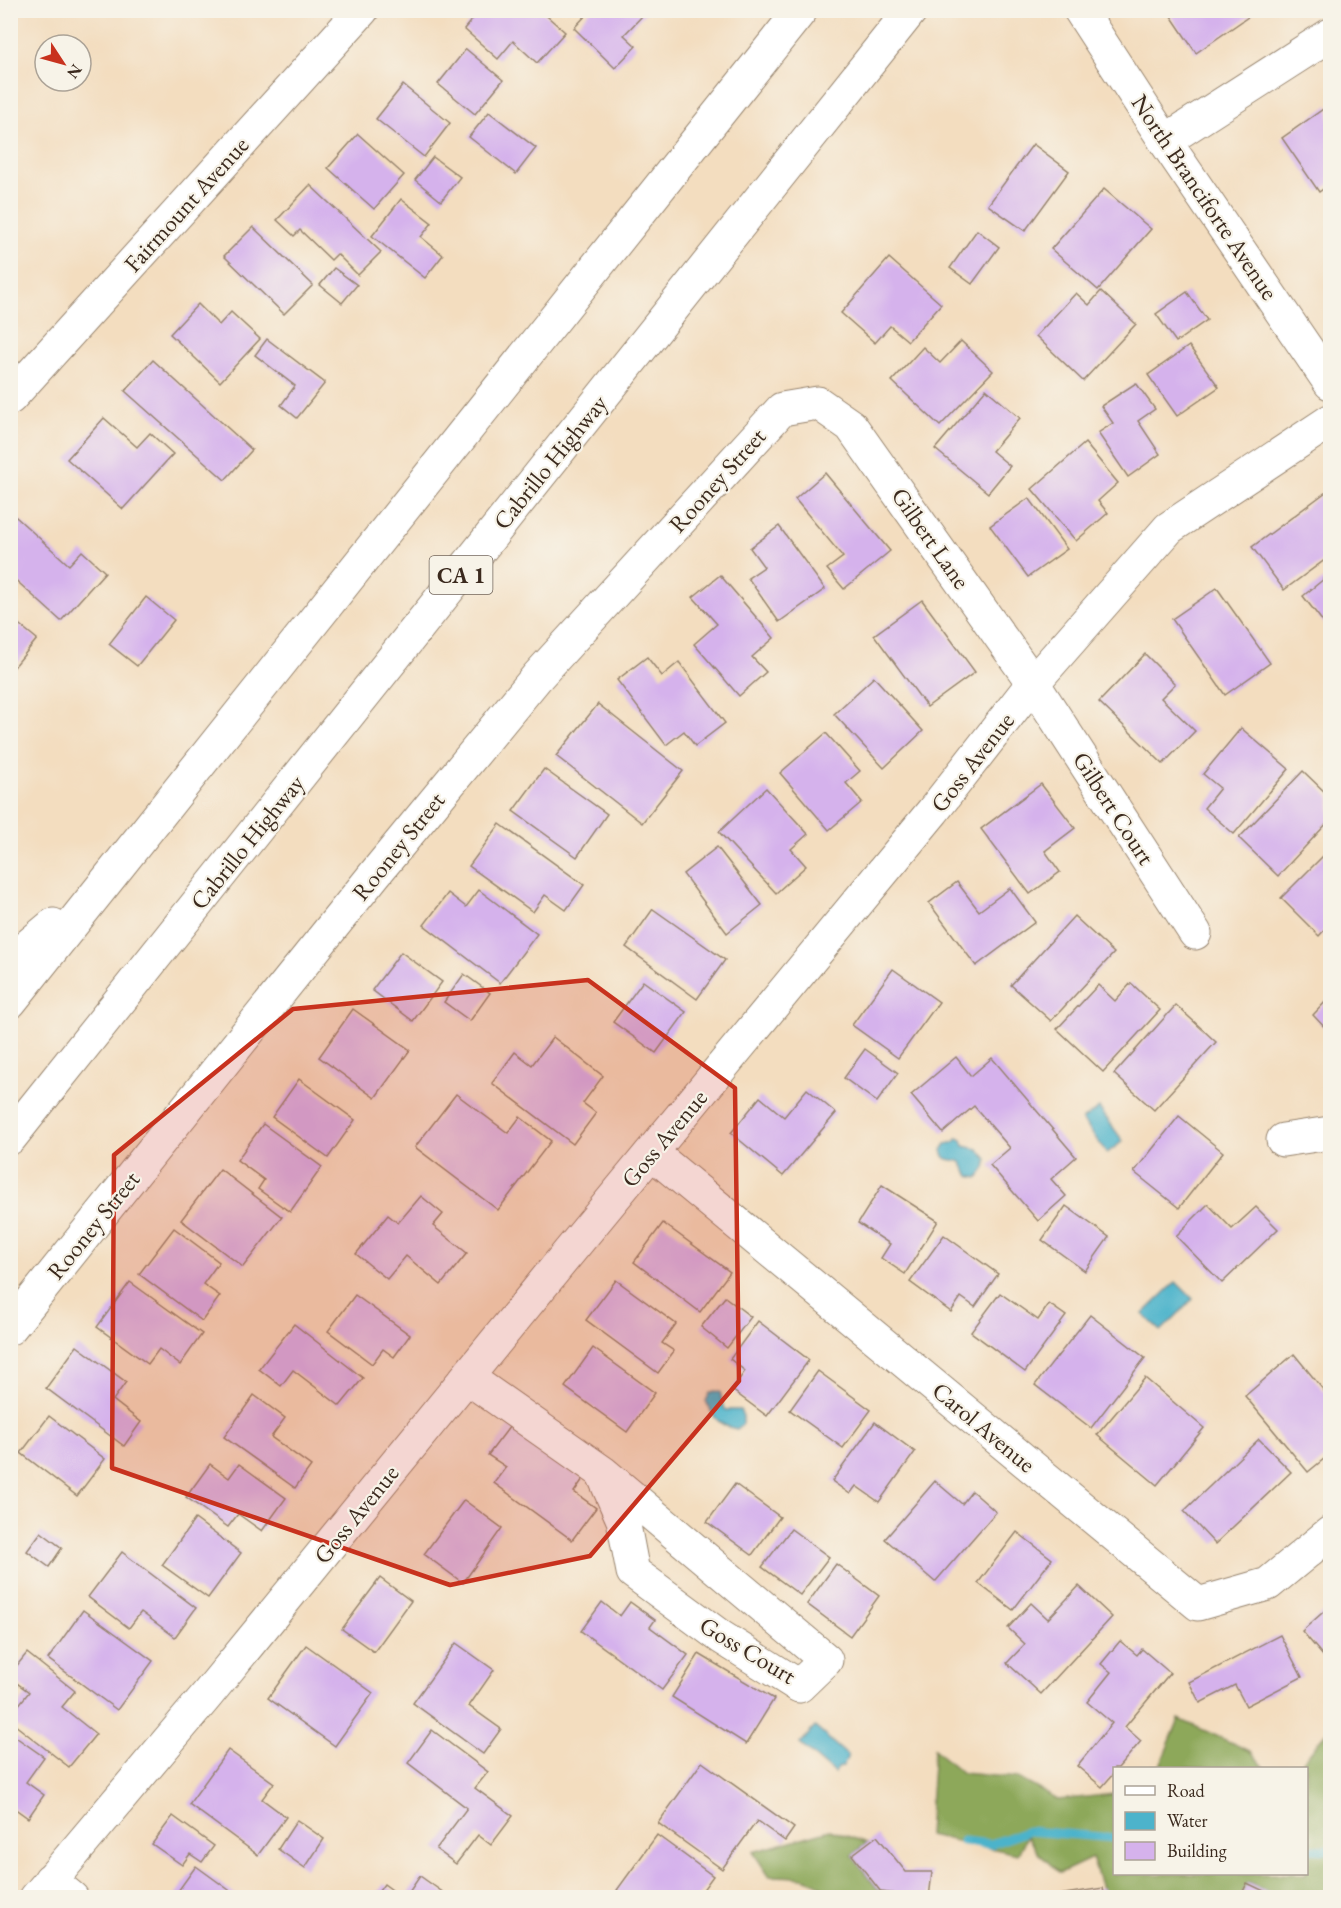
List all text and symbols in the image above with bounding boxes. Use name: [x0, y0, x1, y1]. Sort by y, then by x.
north arrow: [33, 33, 93, 93]
text: N: [62, 60, 87, 83]
street label: North Branciforte Avenue: [1125, 88, 1285, 306]
street label: Fairmount Avenue: [117, 130, 255, 278]
street label: Cabrillo Highway: [486, 388, 614, 536]
street label: Rooney Street: [662, 421, 773, 539]
street label: Gilbert Lane: [885, 481, 977, 595]
road number: CA 1: [430, 556, 492, 594]
street label: Goss Avenue: [923, 706, 1021, 818]
street label: Gilbert Court: [1066, 746, 1162, 871]
street label: Cabrillo Highway: [183, 768, 311, 916]
street label: Rooney Street: [345, 785, 452, 907]
street label: Goss Avenue: [614, 1083, 714, 1193]
street label: Rooney Street: [40, 1164, 147, 1286]
street label: Carol Avenue: [926, 1375, 1042, 1479]
street label: Goss Avenue: [307, 1458, 405, 1570]
street label: Goss Court: [694, 1609, 802, 1691]
legend: [1113, 1767, 1308, 1875]
text: Road: [1167, 1779, 1206, 1802]
text: Water: [1167, 1809, 1208, 1832]
text: Building: [1167, 1839, 1227, 1862]

